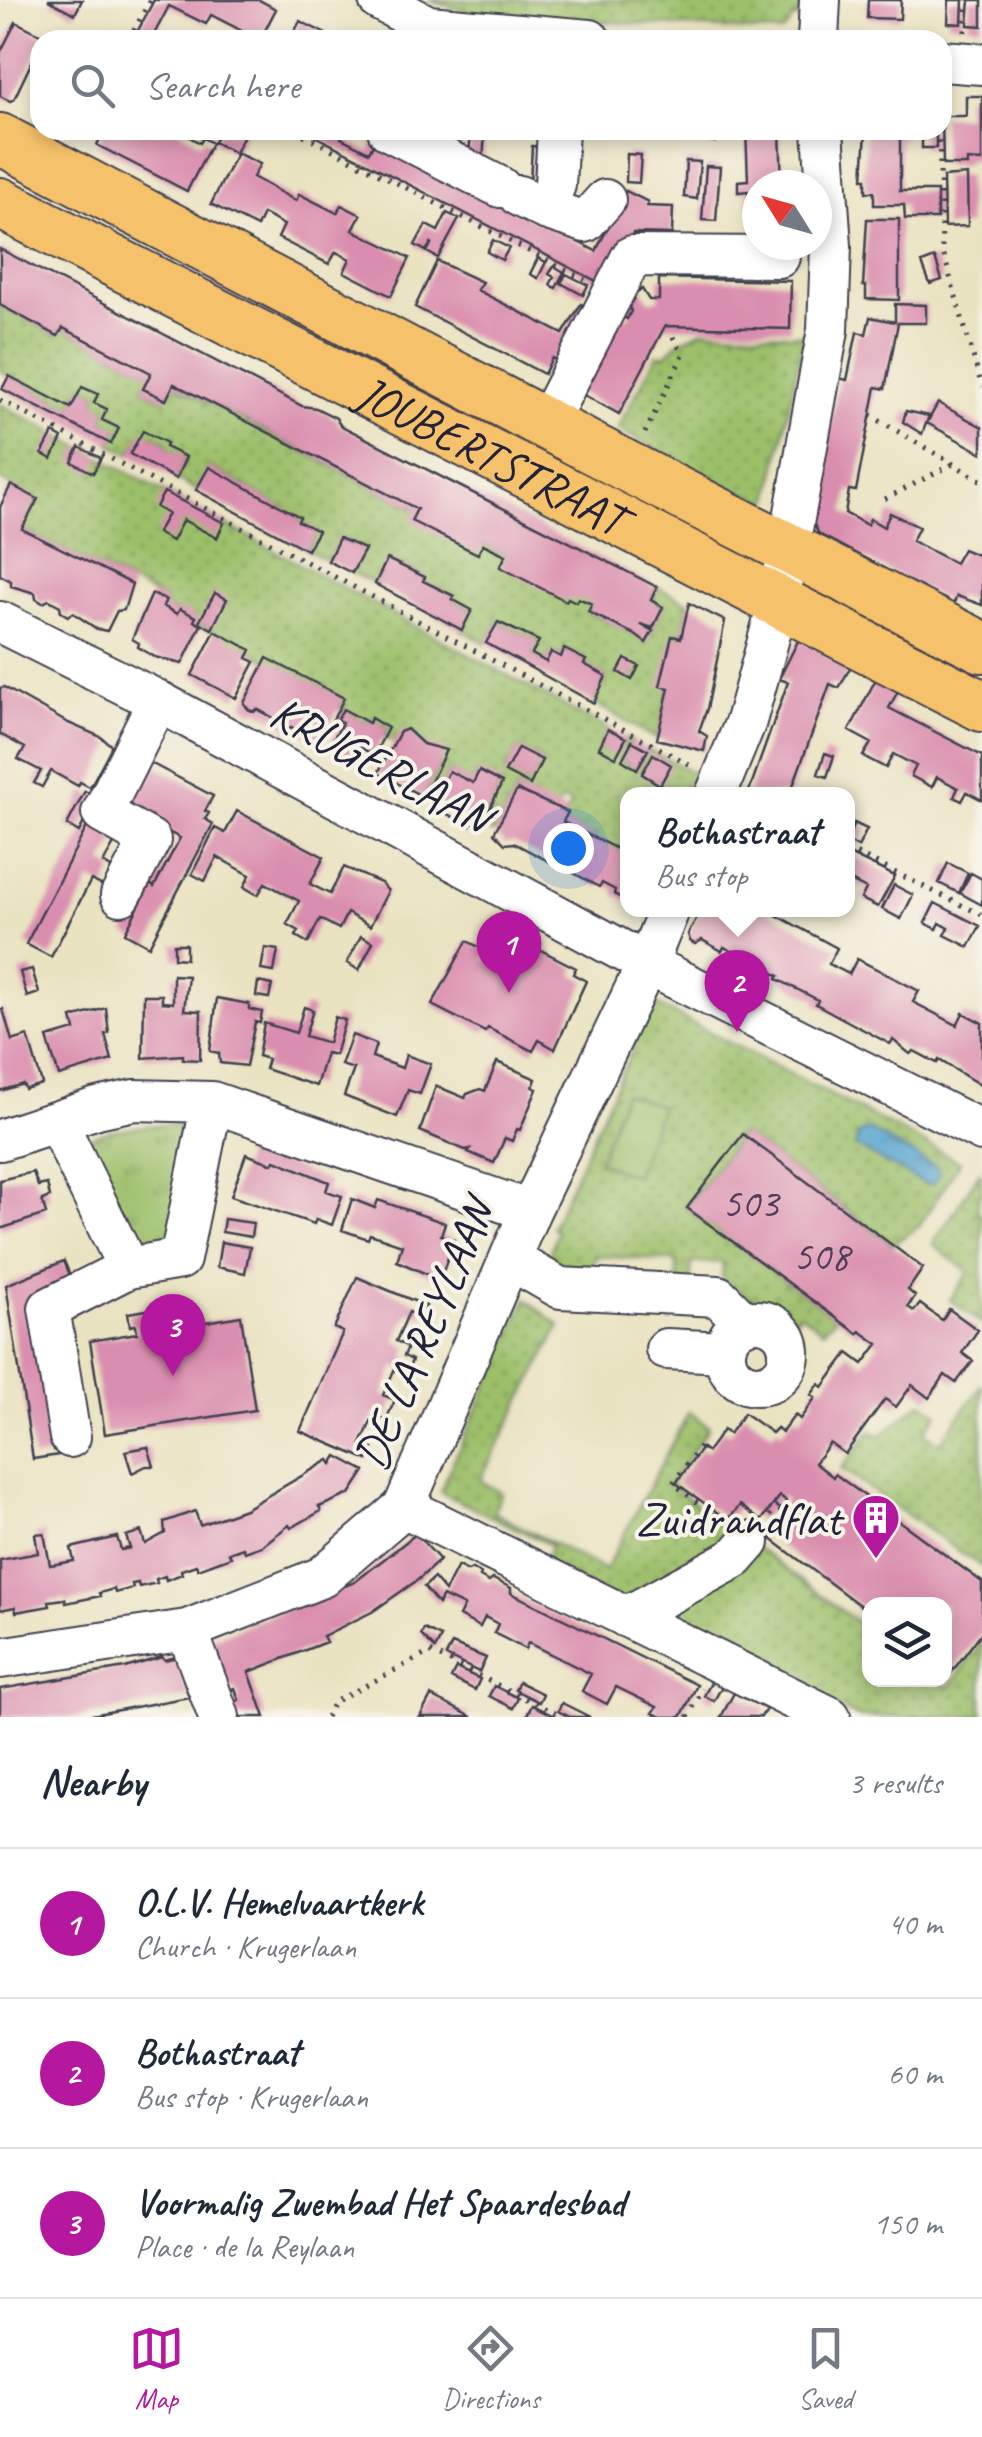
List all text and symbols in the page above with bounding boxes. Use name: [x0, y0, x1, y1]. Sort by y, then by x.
search box: [30, 30, 952, 140]
icon: search: [65, 58, 120, 113]
text: Search here: [145, 62, 300, 109]
north arrow: [742, 170, 832, 260]
street label: JOUBERTSTRAAT: [345, 361, 645, 554]
street label: KRUGERLAAN: [260, 682, 507, 851]
popup: [620, 787, 855, 917]
text: Bothastraat: [655, 808, 820, 855]
your location: [543, 823, 594, 874]
text: Bus stop: [655, 855, 747, 896]
pin: 1: [476, 910, 542, 993]
pin: 2: [704, 950, 770, 1032]
house number: 503: [722, 1177, 781, 1230]
street label: DE LA REYLAAN: [340, 1184, 510, 1478]
house number: 508: [793, 1230, 853, 1283]
pin: 3: [140, 1294, 206, 1376]
place label: Zuidrandflat: [635, 1489, 845, 1549]
building icon: Zuidrandflat: [850, 1492, 902, 1560]
map controls: [862, 1597, 952, 1687]
button: layers: [862, 1597, 952, 1687]
text: Nearby: [40, 1756, 146, 1809]
text: 3 results: [848, 1762, 942, 1803]
text: O.L.V. Hemelvaartkerk: [135, 1879, 423, 1926]
text: 1: [65, 1903, 80, 1944]
text: 40 m: [888, 1903, 942, 1944]
text: Church · Krugerlaan: [135, 1926, 356, 1967]
text: Bothastraat: [135, 2029, 299, 2076]
text: 2: [65, 2053, 80, 2094]
text: 60 m: [888, 2053, 942, 2094]
text: Bus stop · Krugerlaan: [135, 2076, 368, 2117]
text: Voormalig Zwembad Het Spaardesbad: [135, 2179, 625, 2226]
text: 3: [65, 2203, 80, 2244]
text: 150 m: [873, 2203, 942, 2244]
text: Place · de la Reylaan: [135, 2226, 354, 2267]
tab: Map: [129, 2321, 184, 2416]
tab: Directions: [442, 2321, 540, 2416]
tab: Saved: [798, 2321, 853, 2416]

